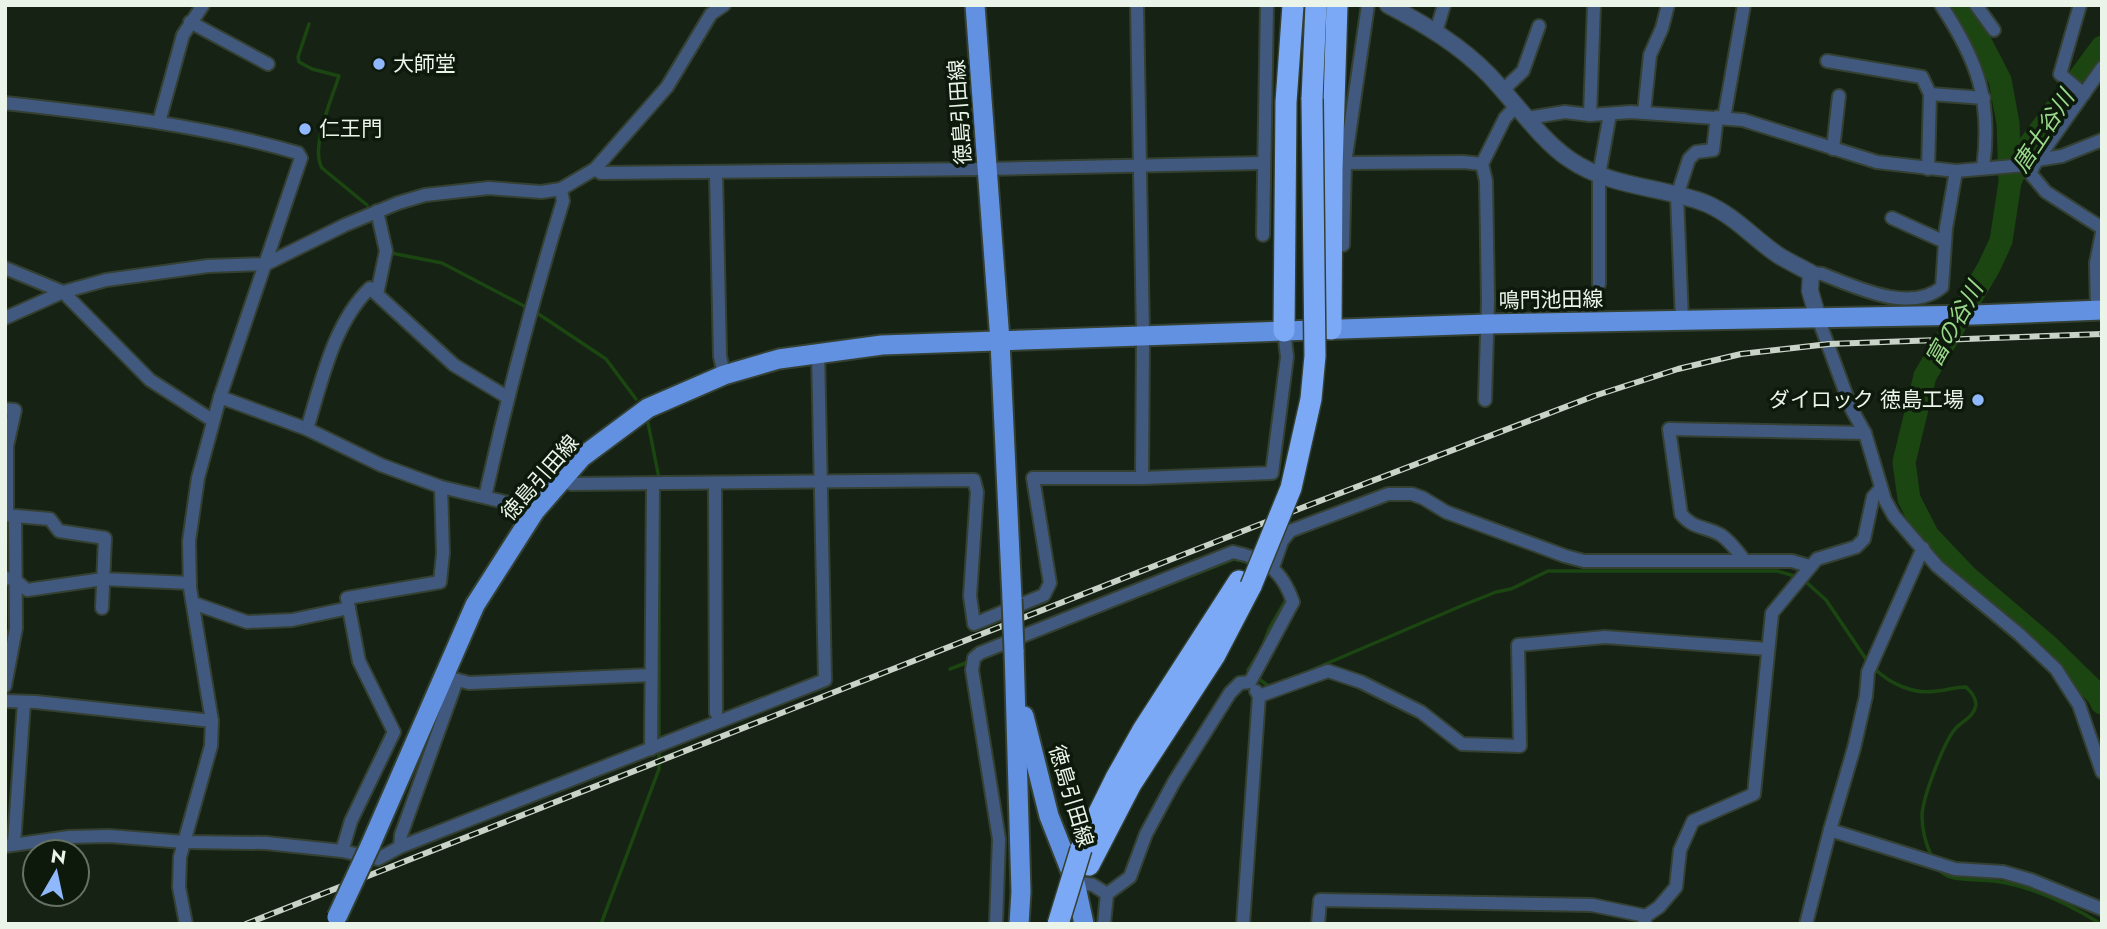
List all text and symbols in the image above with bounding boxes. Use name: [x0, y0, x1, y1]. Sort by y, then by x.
place label: 大師堂: [393, 49, 456, 79]
marker: 大師堂: [371, 56, 387, 72]
street label: 徳島引田線: [941, 59, 979, 165]
water label: 唐土谷川: [2004, 81, 2084, 179]
place label: 仁王門: [319, 114, 382, 144]
marker: 仁王門: [297, 121, 313, 137]
water label: 富の谷川: [1917, 273, 1993, 372]
street label: 鳴門池田線: [1498, 284, 1604, 316]
place label: ダイロック 徳島工場: [1769, 385, 1964, 415]
marker: ダイロック 徳島工場: [1970, 392, 1986, 408]
street label: 徳島引田線: [494, 429, 586, 527]
street label: 徳島引田線: [1041, 741, 1101, 851]
north arrow: [21, 838, 91, 908]
text: N: [49, 842, 68, 871]

